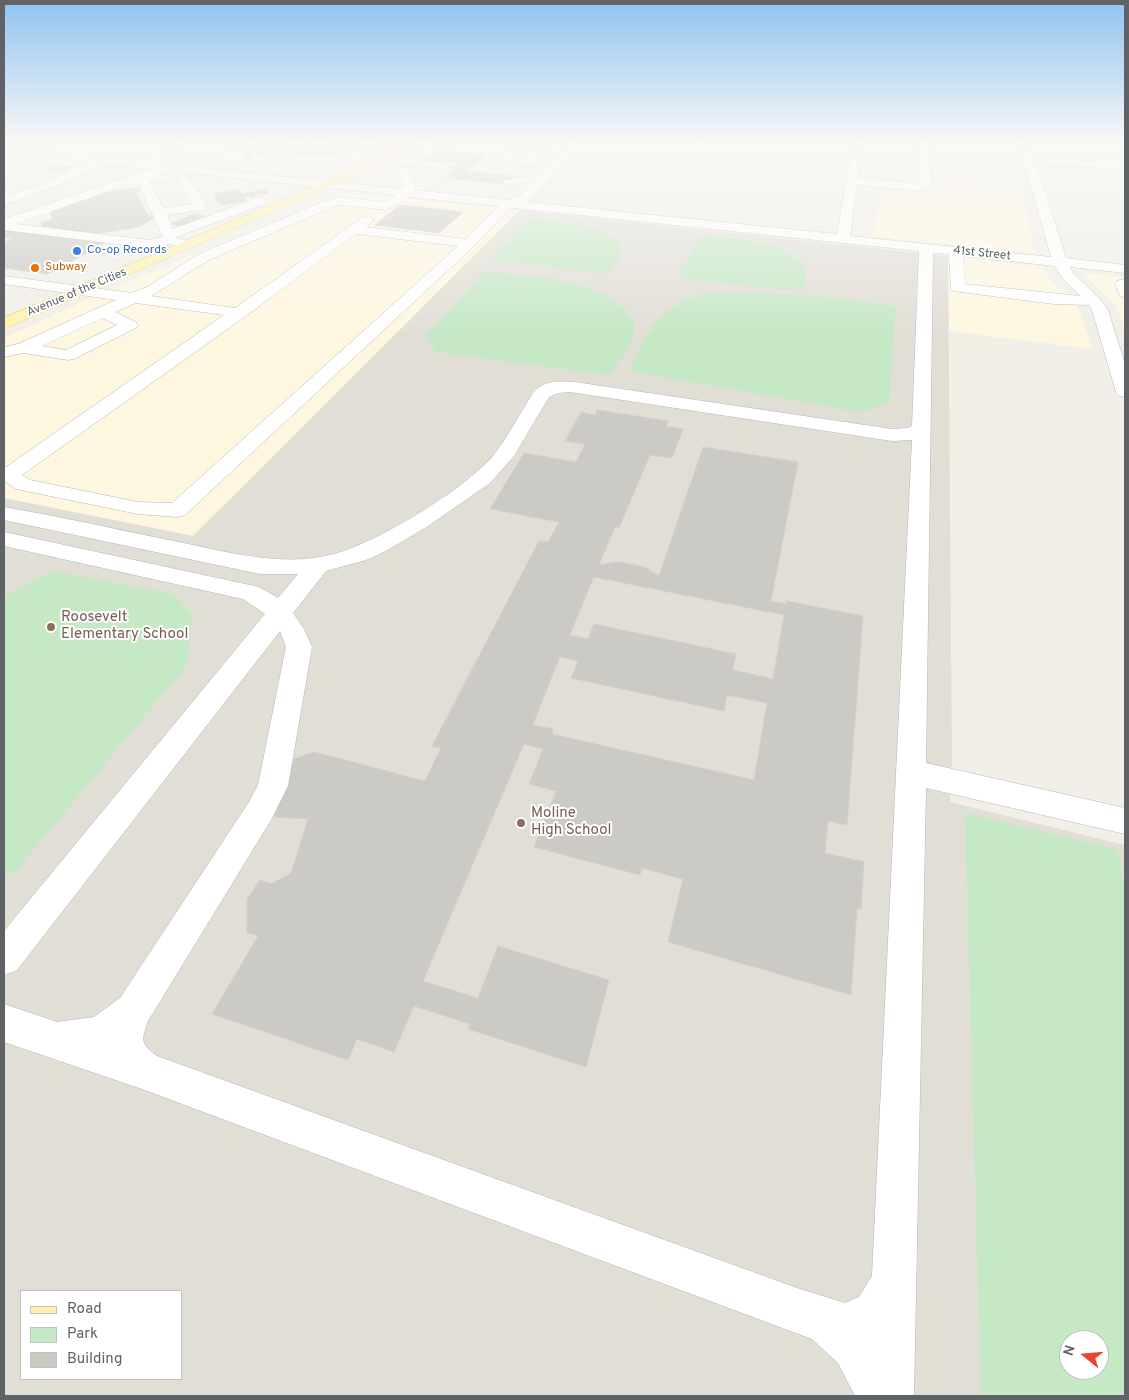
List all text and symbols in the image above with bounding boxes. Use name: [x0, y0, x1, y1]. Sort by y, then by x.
place label: Co-op Records: [87, 244, 167, 258]
street label: 41st Street: [953, 244, 1011, 264]
marker: Co-op Records: [71, 245, 83, 257]
place label: Subway: [45, 261, 87, 275]
marker: Subway: [29, 262, 41, 274]
street label: Avenue of the Cities: [25, 265, 129, 321]
place label: Roosevelt Elementary School: [61, 609, 188, 644]
marker: Roosevelt Elementary School: [45, 621, 57, 633]
place label: Moline High School: [531, 805, 612, 840]
marker: Moline High School: [515, 817, 527, 829]
legend: [20, 1290, 182, 1380]
text: Road: [67, 1300, 102, 1319]
text: Park: [67, 1325, 98, 1344]
north arrow: [1059, 1330, 1109, 1380]
text: N: [1061, 1343, 1080, 1358]
text: Building: [67, 1350, 122, 1369]

